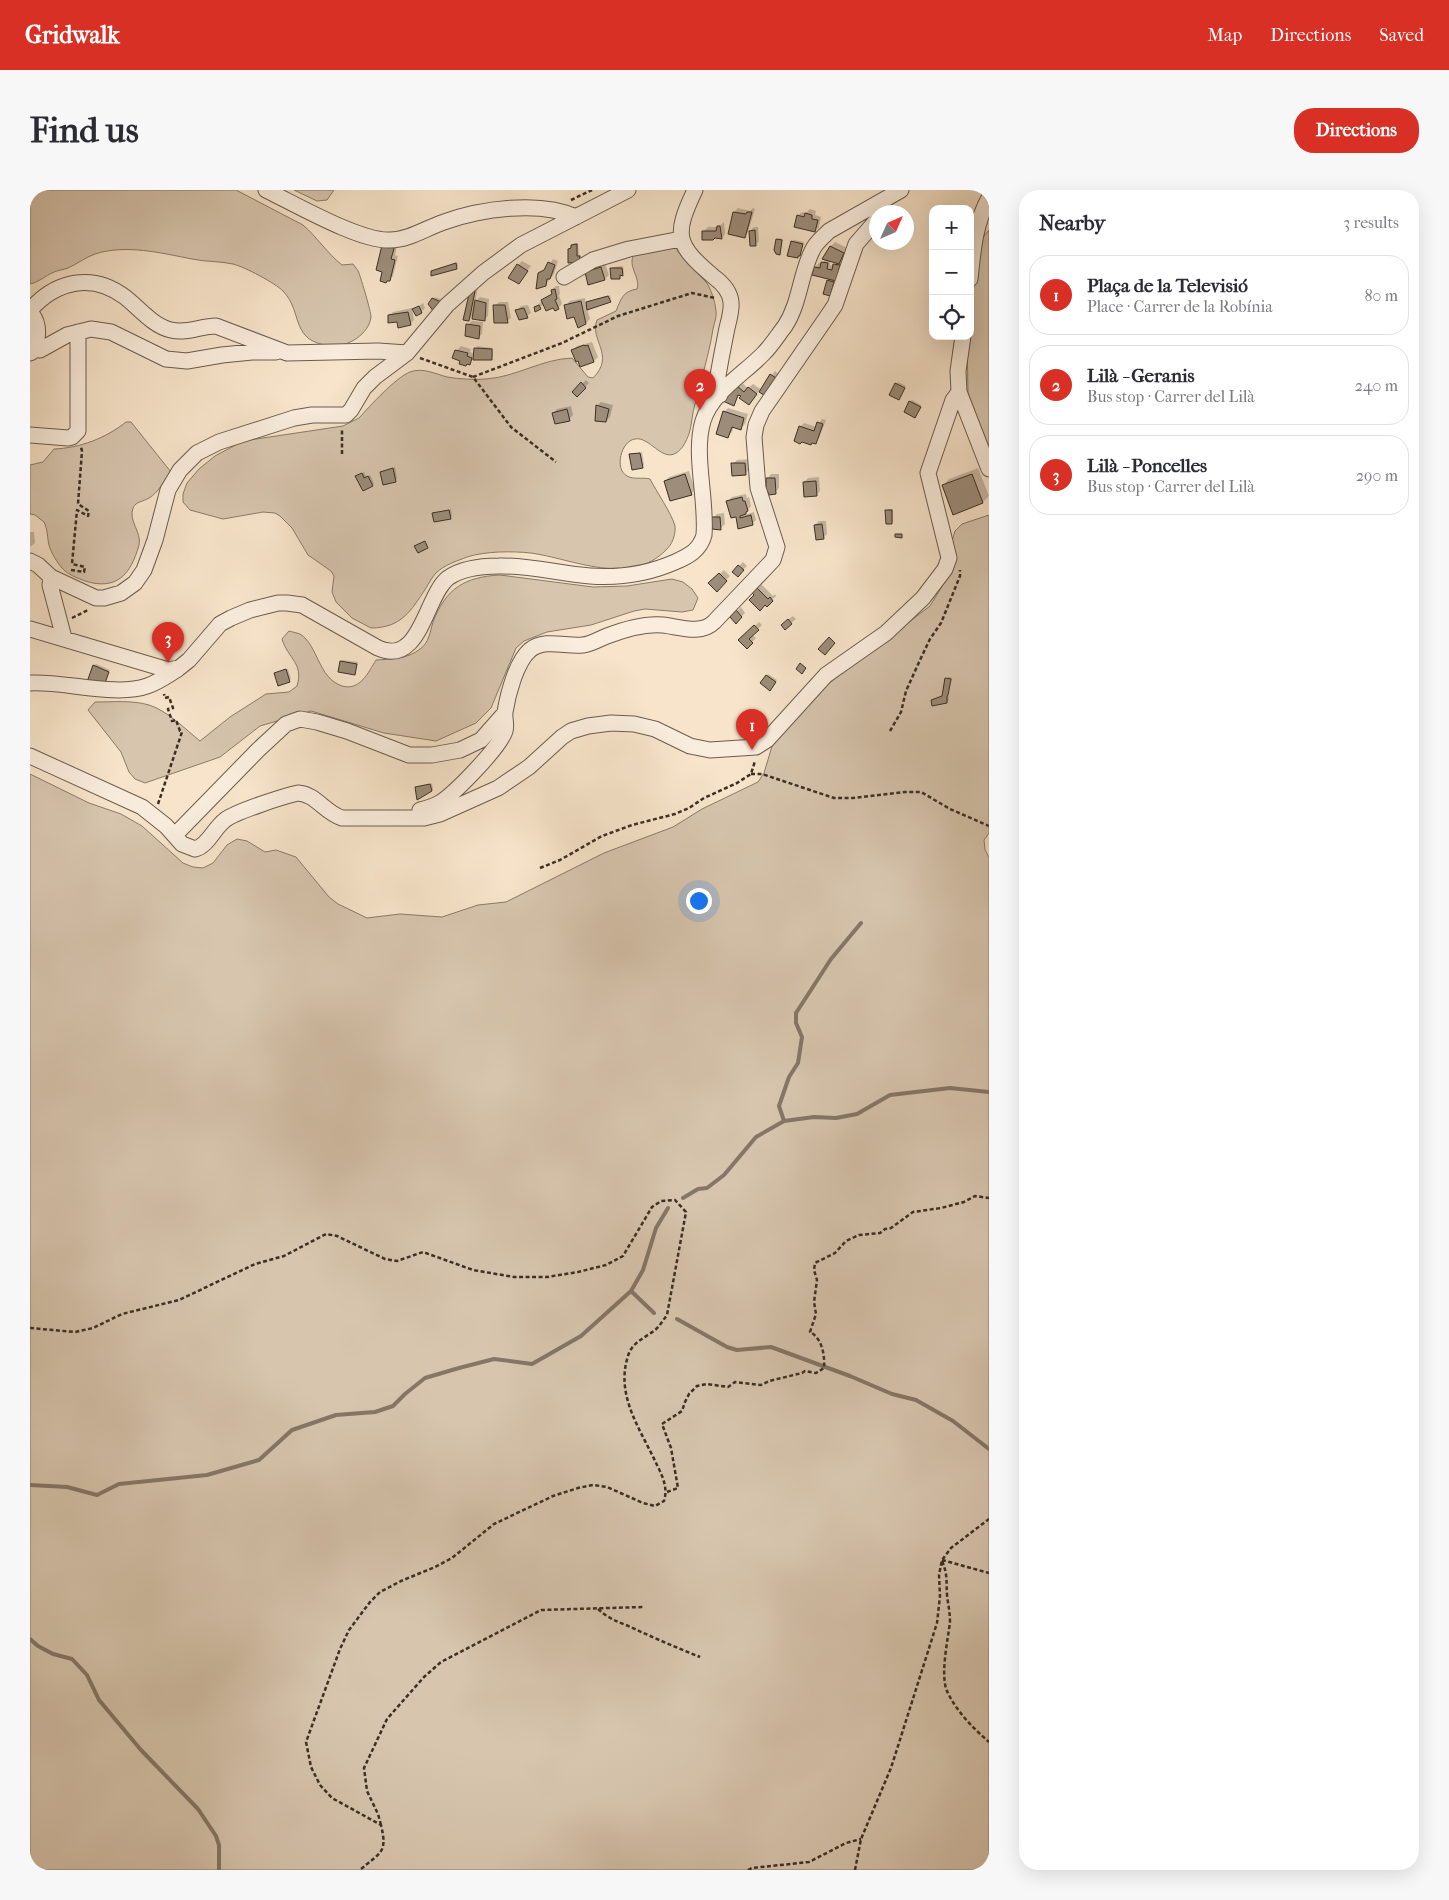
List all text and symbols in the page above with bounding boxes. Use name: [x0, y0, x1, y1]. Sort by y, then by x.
text: Gridwalk: [25, 21, 120, 49]
text: Map: [1208, 25, 1242, 46]
text: Directions: [1270, 25, 1351, 46]
text: Saved: [1379, 25, 1424, 46]
button: Directions: [1294, 108, 1419, 153]
text: Find us: [30, 110, 139, 151]
north arrow: [869, 205, 914, 250]
map controls: [929, 205, 974, 340]
button: +: [929, 205, 974, 250]
text: Nearby: [1039, 211, 1105, 235]
text: 3 results: [1343, 213, 1399, 232]
button: −: [929, 250, 974, 295]
text: Plaça de la Televisió: [1087, 275, 1248, 297]
text: 1: [1053, 286, 1059, 305]
text: 80 m: [1364, 286, 1398, 305]
button: locate: [929, 295, 974, 340]
text: Place · Carrer de la Robínia: [1087, 297, 1273, 316]
text: Lilà - Geranis: [1087, 365, 1195, 387]
pin: 2: [684, 369, 716, 410]
text: 2: [1052, 376, 1060, 395]
text: 240 m: [1355, 376, 1398, 395]
text: Bus stop · Carrer del Lilà: [1087, 387, 1255, 406]
text: Lilà - Poncelles: [1087, 455, 1207, 477]
text: 3: [1053, 466, 1059, 485]
text: 290 m: [1356, 466, 1398, 485]
text: Bus stop · Carrer del Lilà: [1087, 477, 1255, 496]
pin: 3: [152, 622, 184, 663]
pin: 1: [736, 709, 768, 750]
your location: [686, 888, 712, 914]

